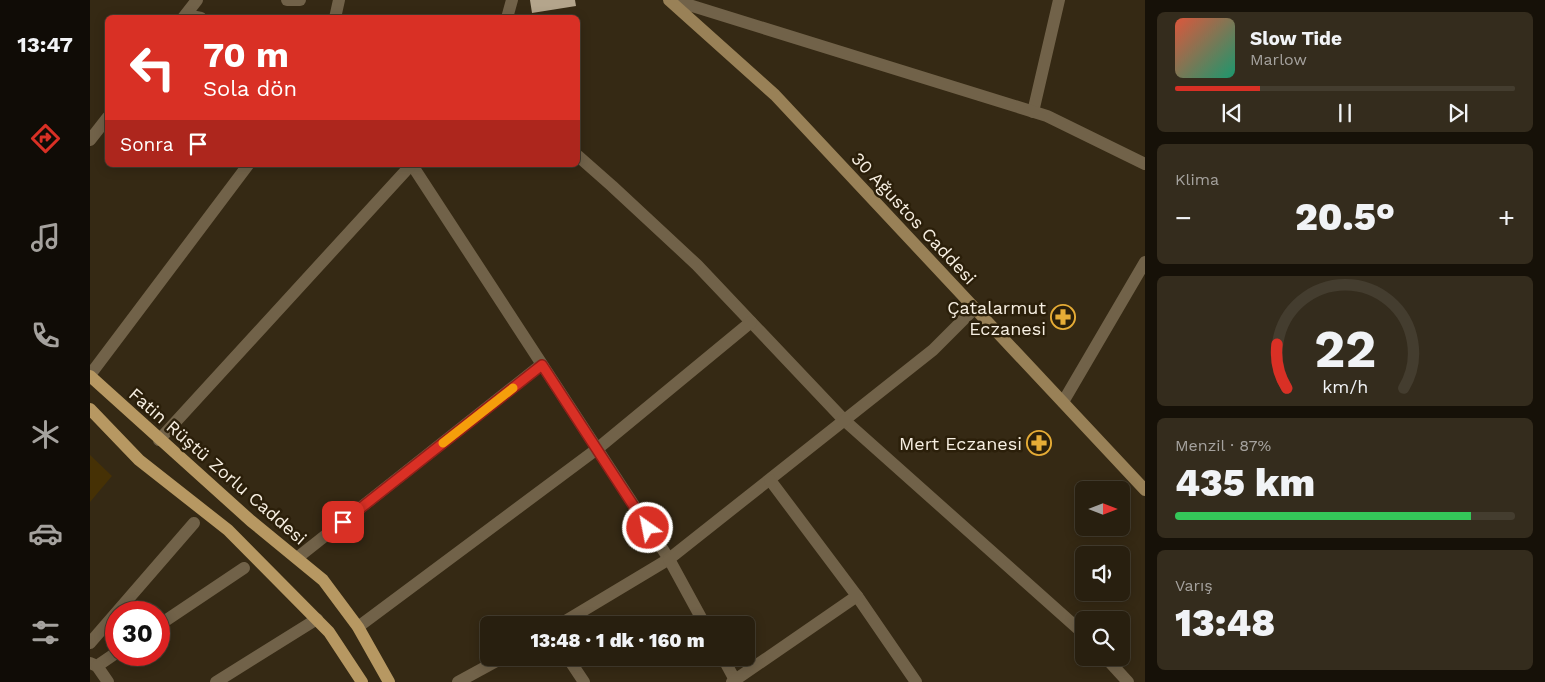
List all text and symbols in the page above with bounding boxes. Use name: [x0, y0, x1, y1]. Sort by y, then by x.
text: Slow Tide: [1250, 27, 1342, 50]
text: 13:47: [17, 32, 73, 57]
text: 70 m: [203, 34, 289, 76]
icon: left: [120, 35, 185, 100]
text: Marlow: [1250, 50, 1307, 69]
text: Sola dön: [203, 76, 297, 101]
icon: previous: [1218, 99, 1246, 127]
icon: pause: [1331, 99, 1359, 127]
icon: next: [1444, 99, 1472, 127]
icon: directions: [28, 121, 63, 156]
icon: arrive: [184, 130, 212, 158]
text: Sonra: [120, 133, 174, 156]
street label: 30 Ağustos Caddesi: [847, 148, 981, 288]
text: Klima: [1175, 170, 1219, 189]
text: 20.5°: [1295, 195, 1395, 239]
text: −: [1175, 201, 1192, 234]
text: +: [1498, 201, 1515, 234]
icon: music: [28, 220, 63, 255]
place label: Çatalarmut Eczanesi: [947, 297, 1046, 339]
pharmacy icon: Çatalarmut Eczanesi: [1050, 304, 1076, 330]
icon: phone: [28, 318, 63, 353]
text: 22: [1314, 319, 1376, 380]
text: km/h: [1322, 376, 1368, 397]
street label: Fatin Rüştü Zorlu Caddesi: [125, 383, 311, 549]
icon: climate: [28, 417, 63, 452]
pharmacy icon: Mert Eczanesi: [1026, 430, 1052, 456]
place label: Mert Eczanesi: [899, 433, 1022, 454]
text: Menzil · 87%: [1175, 436, 1271, 455]
text: 435 km: [1175, 461, 1315, 505]
north arrow: [1075, 481, 1130, 536]
map controls: [1075, 481, 1130, 666]
pin: [322, 501, 364, 543]
position arrow: [621, 501, 673, 553]
icon: arrive: [329, 508, 357, 536]
icon: car: [28, 516, 63, 551]
button: sound: [1075, 546, 1130, 601]
text: Varış: [1175, 576, 1213, 595]
speed limit sign: 30: [105, 601, 170, 666]
text: 13:48: [1175, 601, 1275, 645]
button: search: [1075, 611, 1130, 666]
icon: filters: [28, 615, 63, 650]
text: 13:48 · 1 dk · 160 m: [530, 629, 705, 652]

